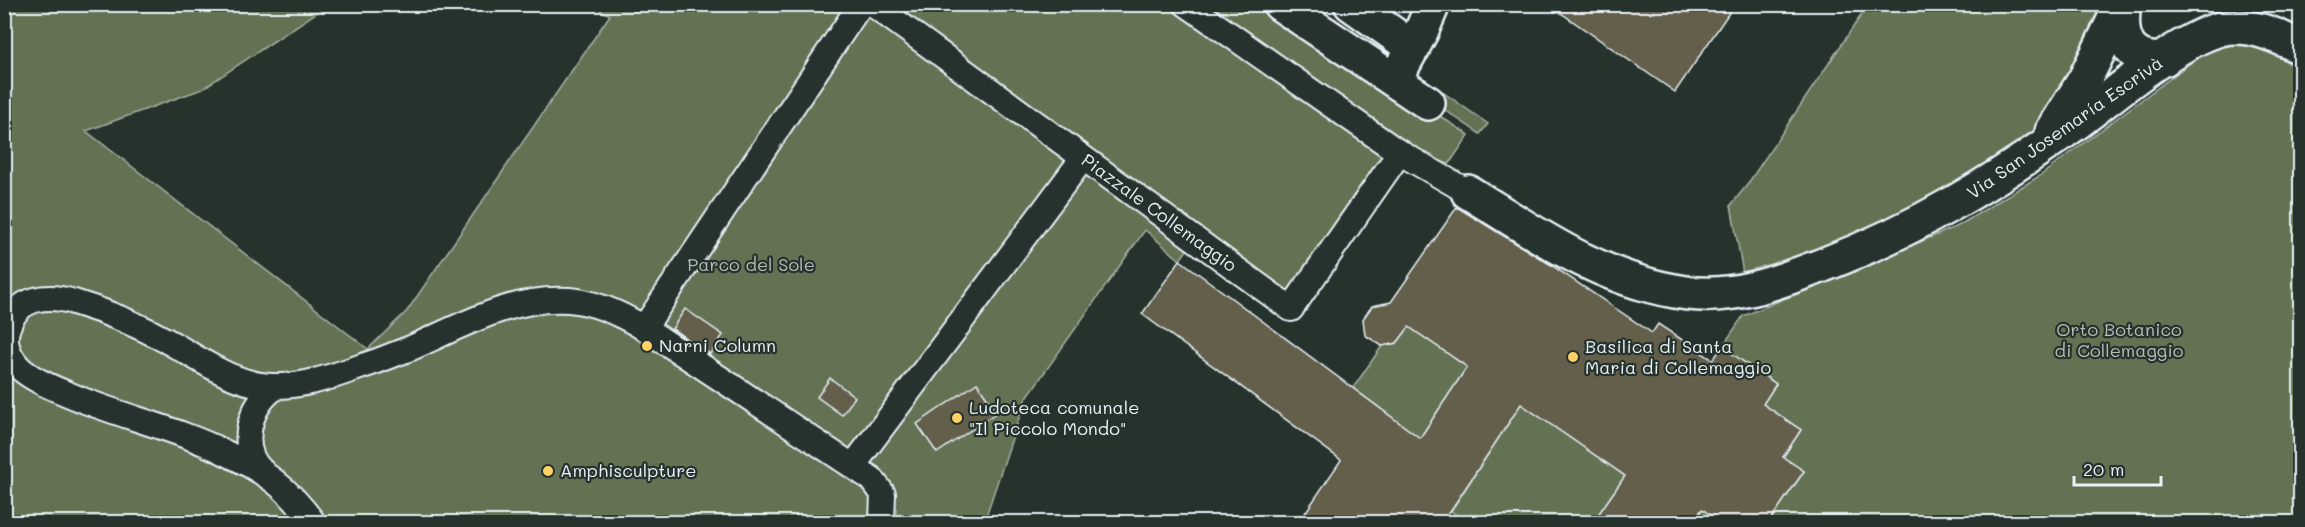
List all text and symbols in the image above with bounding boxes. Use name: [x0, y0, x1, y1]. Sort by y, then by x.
street label: Via San Josemaría Escrivà: [1962, 50, 2167, 204]
street label: Piazzale Collemaggio: [1077, 148, 1242, 277]
park label: Parco del Sole: [687, 252, 815, 276]
park label: Orto Botanico di Collemaggio: [2054, 317, 2184, 362]
place label: Narni Column: [659, 333, 776, 357]
place label: Basilica di Santa Maria di Collemaggio: [1585, 334, 1771, 379]
marker: Narni Column: [640, 339, 654, 353]
marker: Basilica di Santa Maria di Collemaggio: [1566, 350, 1580, 364]
place label: Ludoteca comunale "Il Piccolo Mondo": [969, 395, 1139, 440]
marker: Ludoteca comunale "Il Piccolo Mondo": [950, 411, 964, 425]
scale bar: [2074, 449, 2161, 487]
text: 20 m: [2083, 457, 2124, 481]
place label: Amphisculpture: [560, 458, 696, 482]
marker: Amphisculpture: [541, 464, 555, 478]

